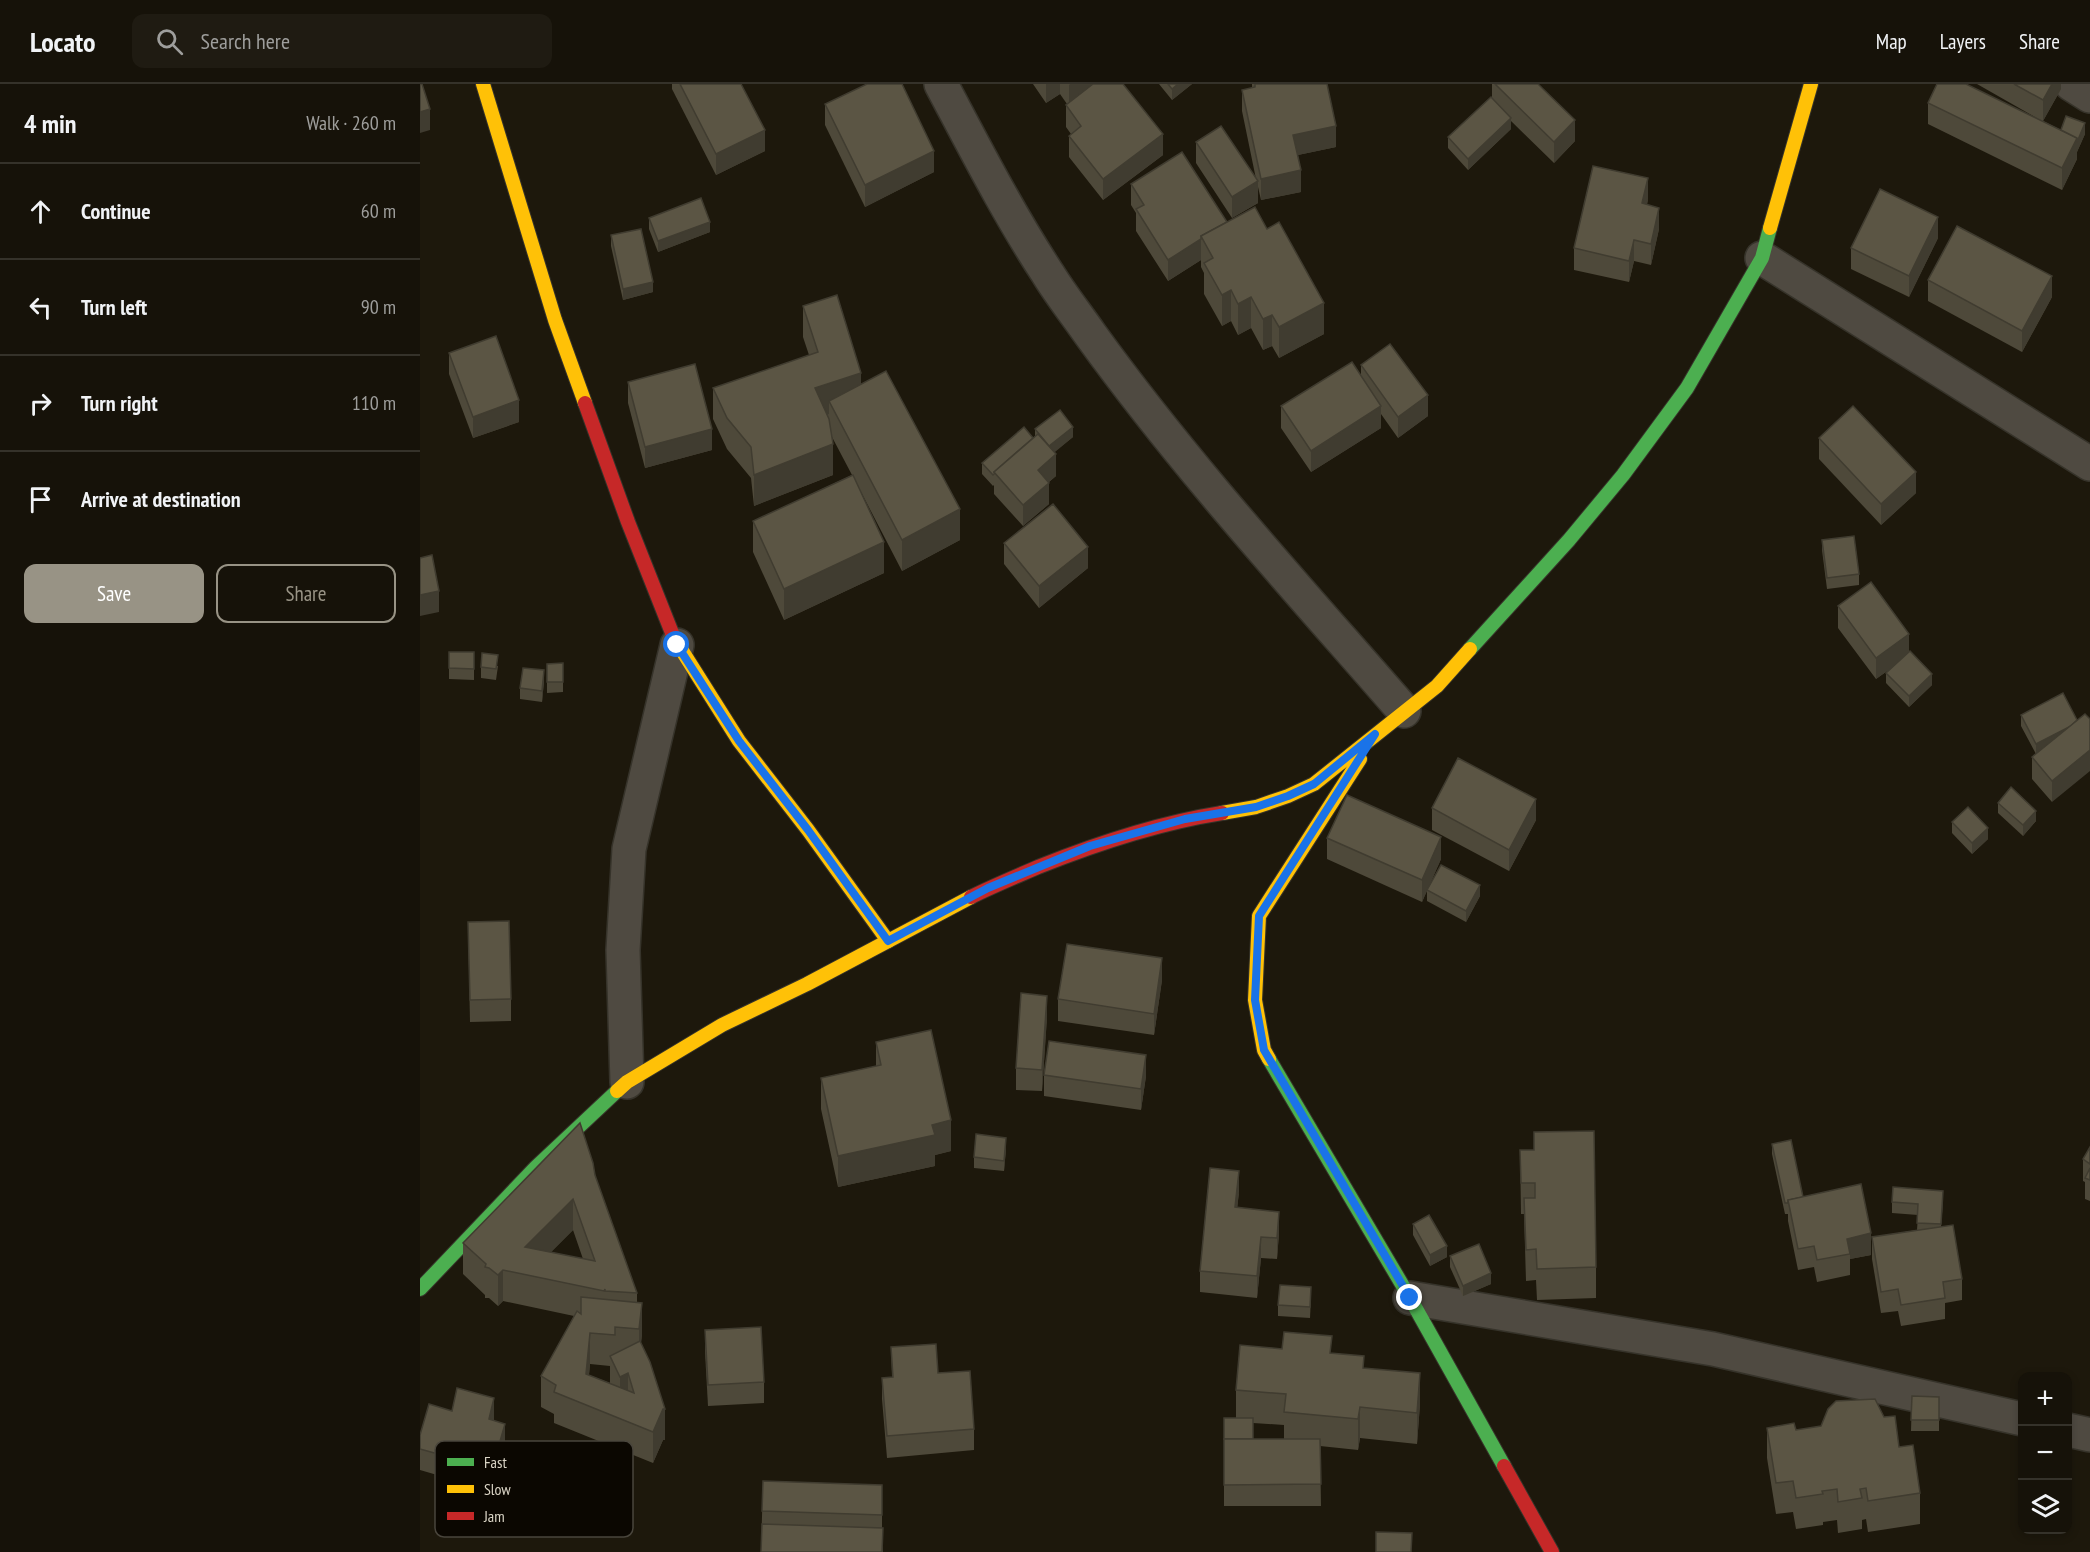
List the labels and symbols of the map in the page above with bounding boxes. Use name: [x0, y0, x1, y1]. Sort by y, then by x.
route start: [663, 631, 689, 657]
route end: [1396, 1284, 1422, 1310]
legend: [435, 1441, 633, 1537]
text: Fast: [484, 1452, 507, 1472]
text: Slow: [484, 1479, 511, 1499]
text: Jam: [483, 1506, 505, 1526]

